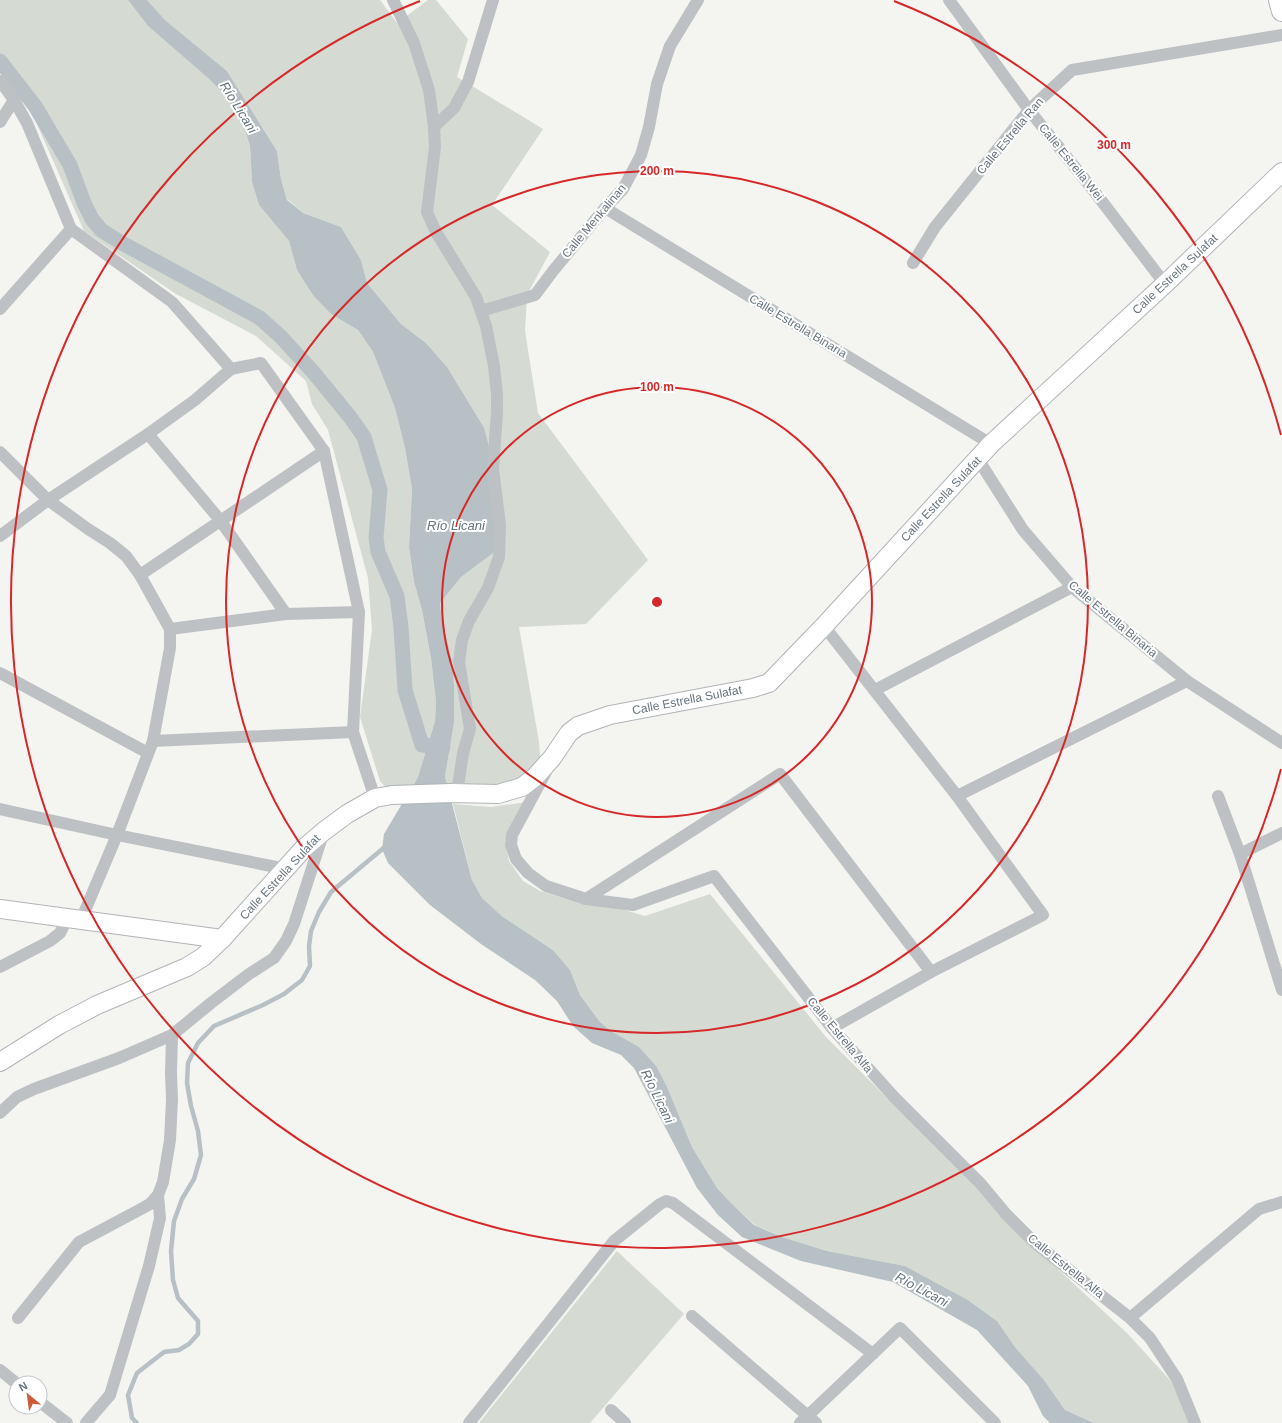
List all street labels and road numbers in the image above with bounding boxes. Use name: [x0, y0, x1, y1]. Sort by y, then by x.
street label: Calle Estrella Ran: [974, 95, 1046, 177]
street label: Calle Estrella Wei: [1036, 121, 1106, 203]
street label: Calle Menkalinan: [559, 181, 629, 261]
street label: Calle Estrella Sulafat: [1129, 230, 1221, 317]
street label: Calle Estrella Binaria: [747, 291, 850, 361]
street label: Calle Estrella Sulafat: [898, 453, 985, 545]
street label: Calle Estrella Binaria: [1066, 578, 1160, 660]
street label: Calle Estrella Sulafat: [631, 682, 744, 717]
street label: Calle Estrella Sulafat: [237, 831, 324, 923]
street label: Calle Estrella Alfa: [804, 994, 876, 1076]
street label: Calle Estrella Alfa: [1025, 1231, 1107, 1301]

